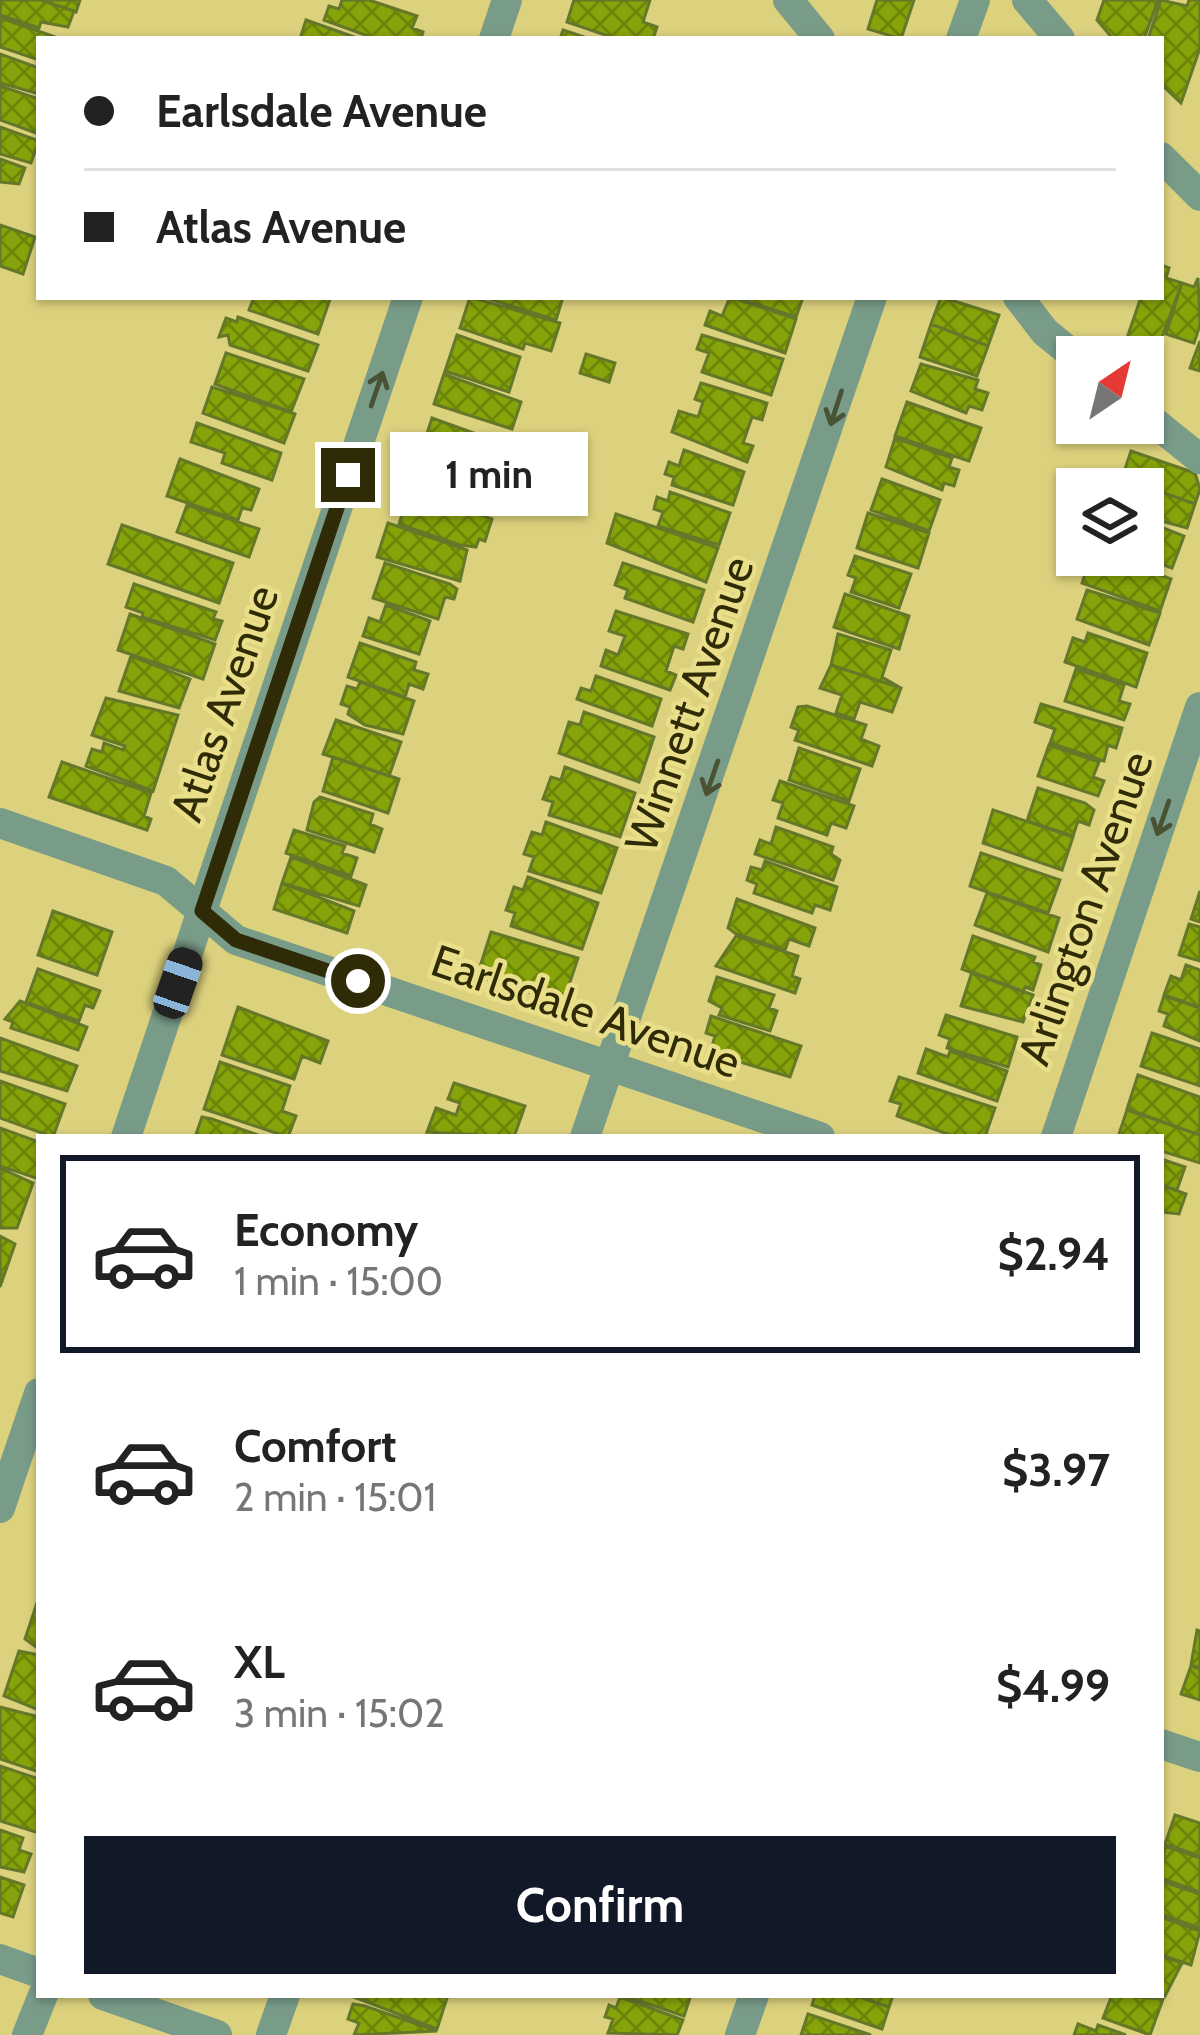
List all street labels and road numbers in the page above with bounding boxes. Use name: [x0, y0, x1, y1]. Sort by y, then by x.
street label: Winnett Avenue: [613, 549, 765, 859]
street label: Atlas Avenue: [159, 578, 289, 828]
street label: Arlington Avenue: [1006, 744, 1164, 1072]
street label: Earlsdale Avenue: [425, 933, 747, 1089]

